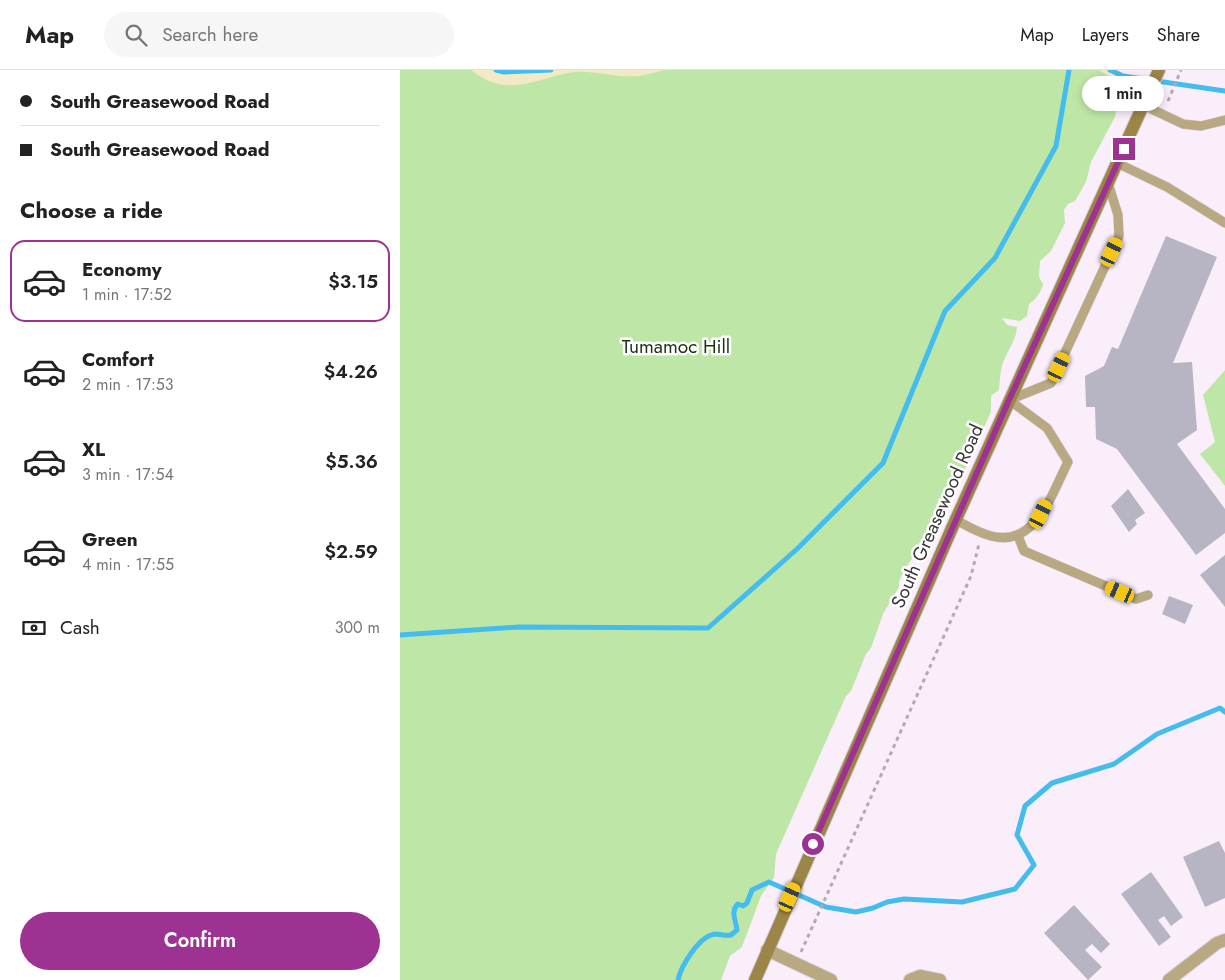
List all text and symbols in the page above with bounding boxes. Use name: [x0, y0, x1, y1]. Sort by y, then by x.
search box: [104, 12, 454, 57]
text: Map: [25, 17, 74, 52]
icon: search: [122, 21, 150, 49]
text: Search here: [162, 21, 258, 48]
text: Map: [1020, 22, 1054, 48]
text: Layers: [1082, 22, 1129, 48]
text: Share: [1157, 22, 1200, 48]
callout: 1 min: [1083, 77, 1165, 112]
text: 1 min: [1104, 82, 1142, 105]
text: South Greasewood Road: [50, 88, 269, 115]
text: South Greasewood Road: [50, 136, 269, 163]
route end: [1113, 138, 1135, 160]
text: Choose a ride: [20, 194, 163, 226]
car: [1098, 235, 1125, 269]
text: Economy: [82, 256, 162, 283]
icon: car: [22, 259, 67, 304]
text: $3.15: [328, 268, 378, 295]
text: 1 min · 17:52: [82, 283, 172, 306]
park label: Tumamoc Hill: [622, 333, 730, 360]
text: Comfort: [82, 346, 154, 373]
icon: car: [22, 349, 67, 394]
car: [1045, 350, 1072, 384]
text: $4.26: [324, 358, 378, 385]
text: 2 min · 17:53: [82, 373, 174, 396]
street label: South Greasewood Road: [884, 420, 990, 612]
text: XL: [82, 436, 105, 463]
icon: car: [22, 439, 67, 484]
text: $5.36: [325, 448, 378, 475]
text: 3 min · 17:54: [82, 463, 174, 486]
car: [1027, 497, 1054, 531]
text: Green: [82, 526, 138, 553]
icon: car: [22, 529, 67, 574]
text: $2.59: [325, 538, 378, 565]
text: 4 min · 17:55: [82, 553, 174, 576]
car: [1103, 579, 1136, 605]
icon: cash: [20, 614, 48, 642]
text: Cash: [60, 614, 100, 641]
text: 300 m: [335, 616, 380, 639]
route start: [802, 833, 824, 855]
car: [777, 880, 802, 914]
button: Confirm: [20, 912, 380, 970]

